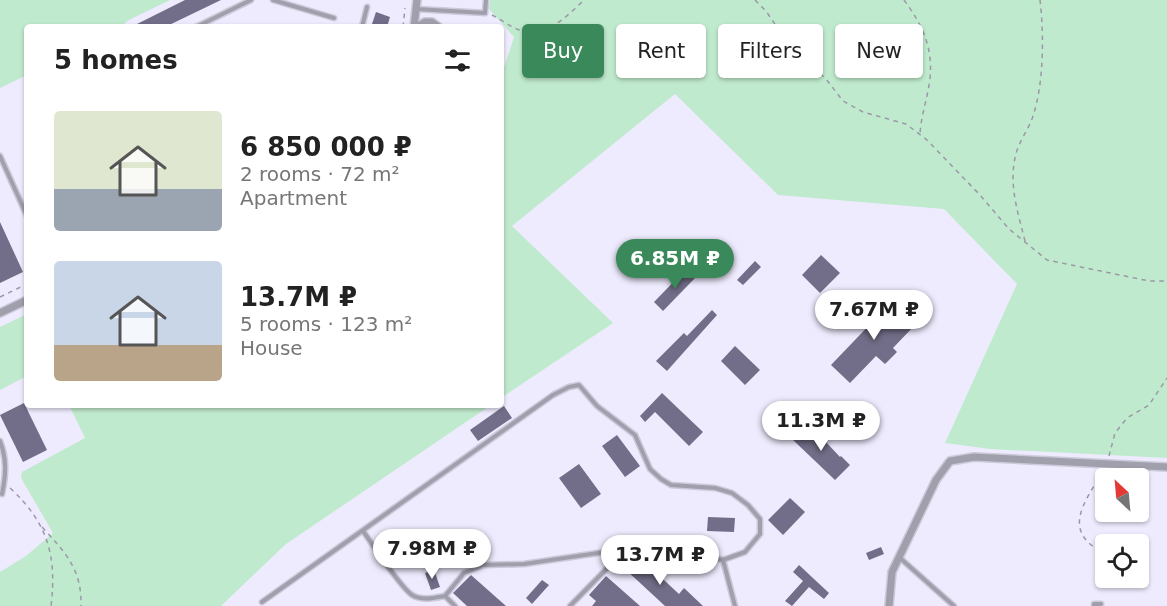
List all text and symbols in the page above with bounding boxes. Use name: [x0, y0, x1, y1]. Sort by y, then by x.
chip: Buy: [522, 24, 604, 78]
chip: Rent: [616, 24, 706, 78]
chip: Filters: [718, 24, 823, 78]
chip: New: [835, 24, 923, 78]
icon: filters: [441, 44, 474, 77]
text: 5 homes: [54, 45, 178, 75]
text: 6 850 000 ₽: [240, 132, 412, 162]
icon: home: [102, 135, 174, 207]
text: 2 rooms · 72 m²: [240, 162, 400, 186]
text: Apartment: [240, 186, 347, 210]
pin: 6.85M ₽: [620, 239, 730, 290]
text: 6.85M ₽: [630, 246, 720, 270]
text: 13.7M ₽: [240, 282, 357, 312]
icon: home: [102, 285, 174, 357]
pin: 7.67M ₽: [819, 290, 929, 341]
text: 7.67M ₽: [829, 297, 919, 321]
text: 5 rooms · 123 m²: [240, 312, 412, 336]
text: House: [240, 336, 303, 360]
pin: 11.3M ₽: [766, 401, 876, 452]
text: 11.3M ₽: [776, 408, 866, 432]
north arrow: [1095, 468, 1149, 522]
map controls: [1095, 468, 1149, 588]
pin: 7.98M ₽: [377, 529, 487, 580]
button: locate: [1095, 534, 1149, 588]
pin: 13.7M ₽: [605, 535, 715, 586]
text: 7.98M ₽: [387, 536, 477, 560]
text: 13.7M ₽: [615, 542, 705, 566]

